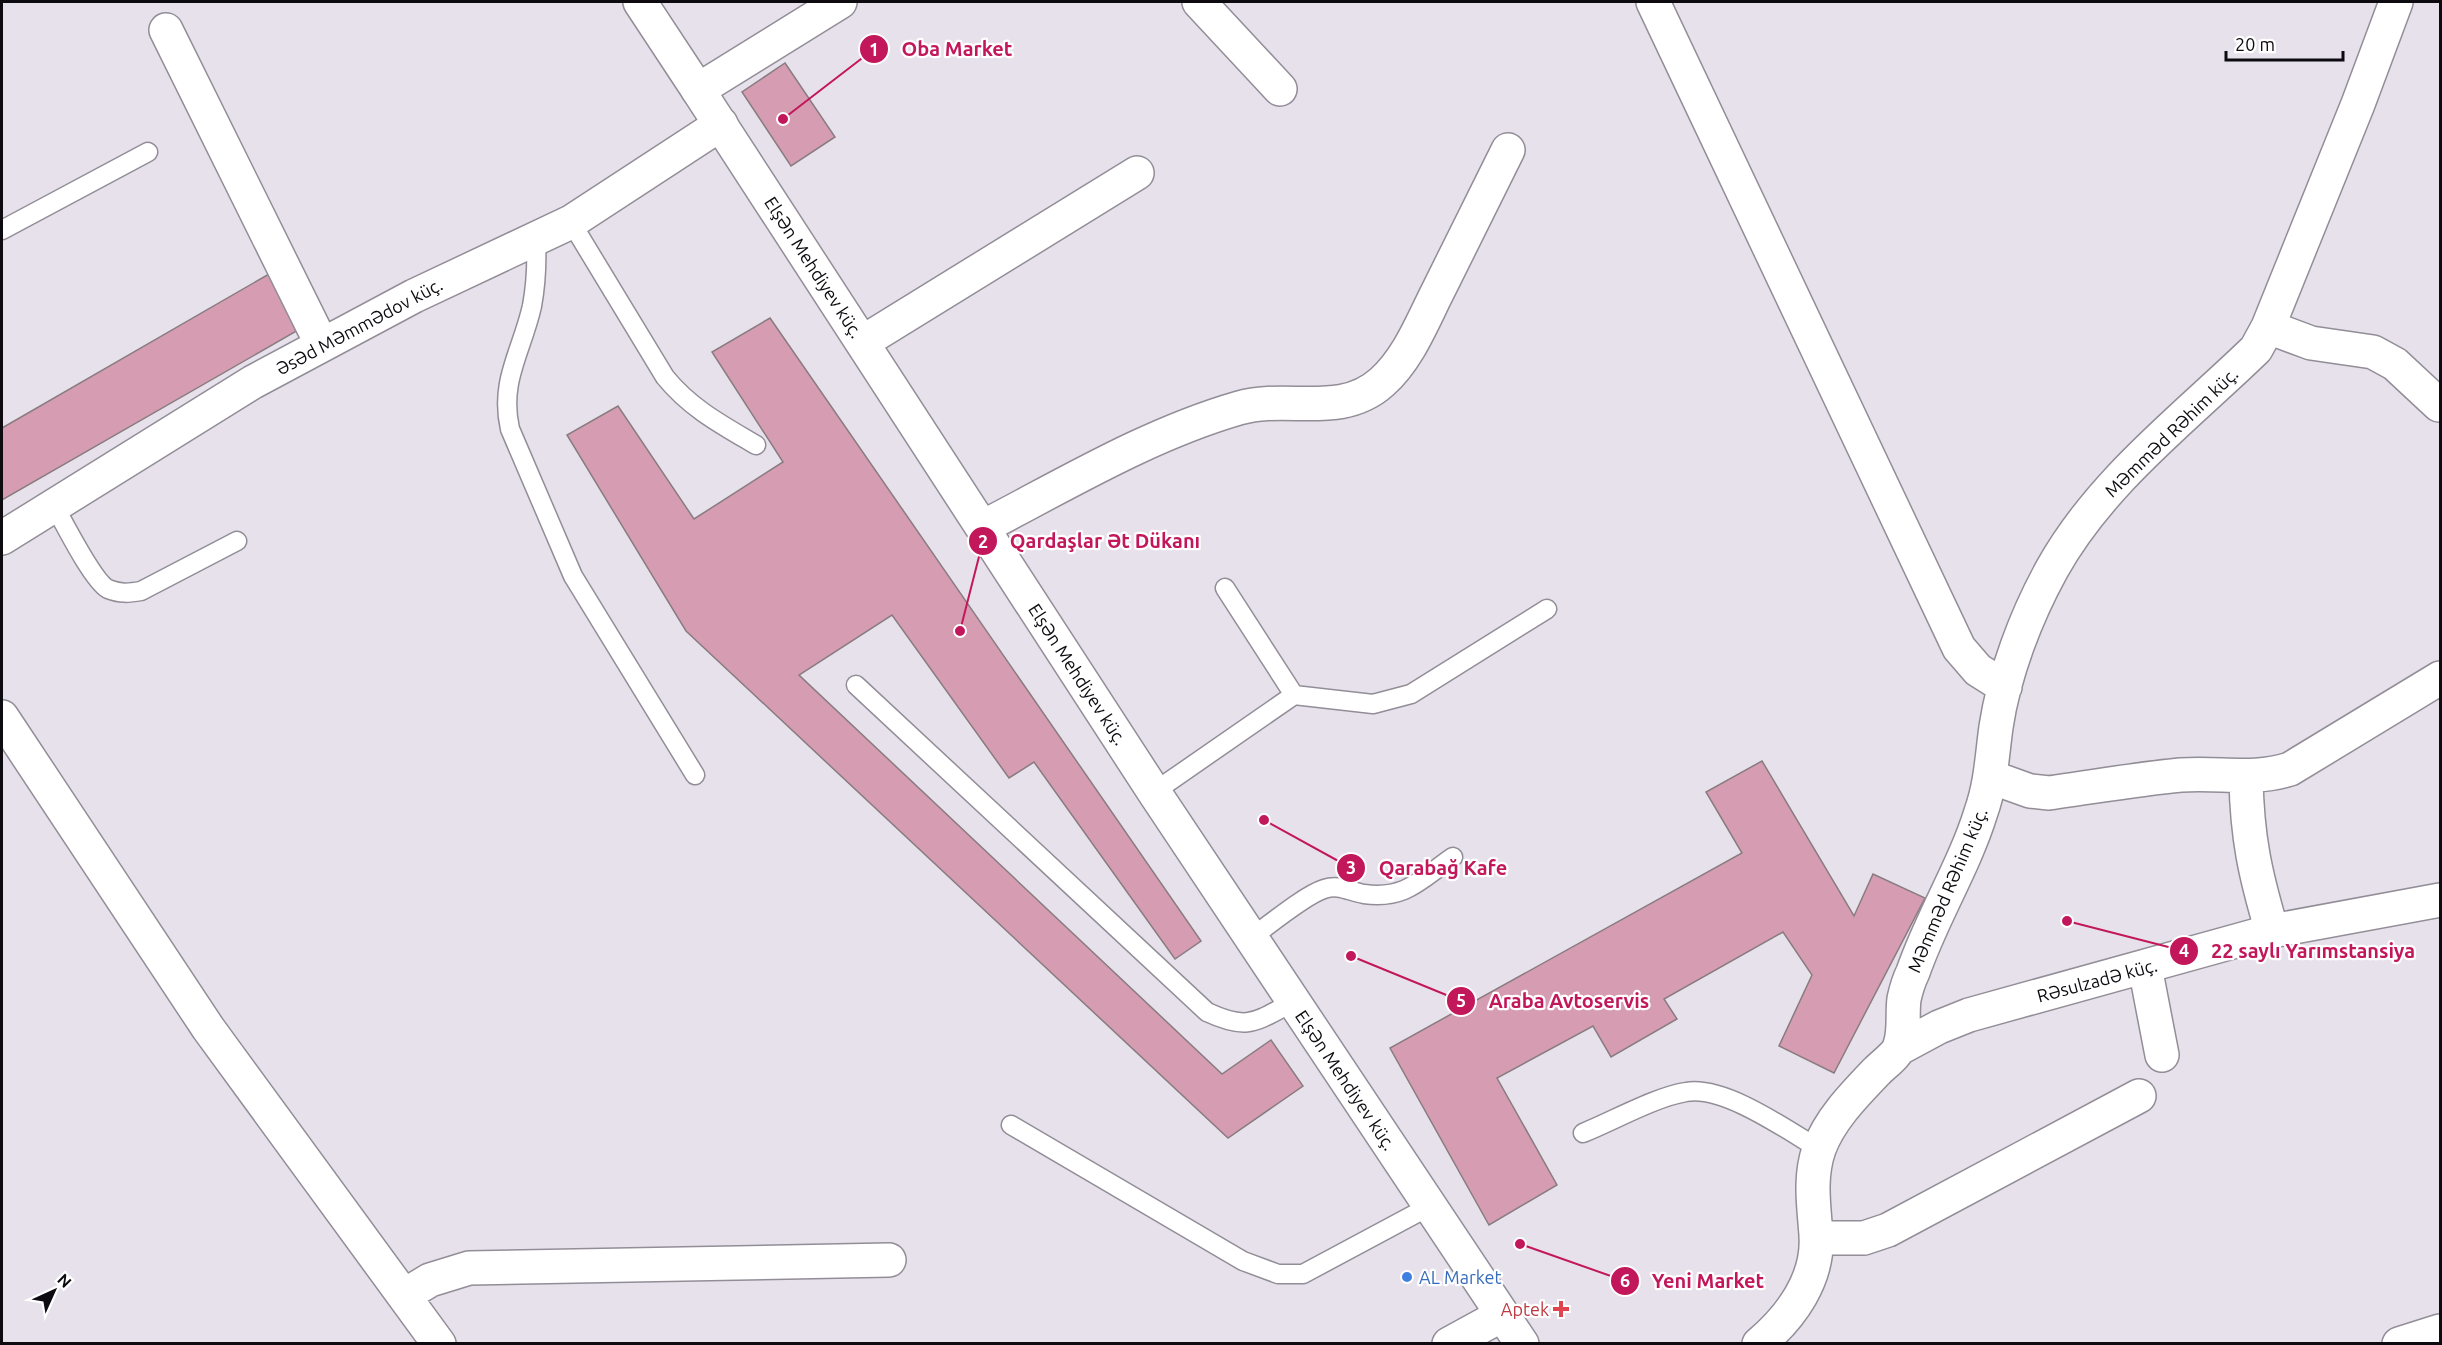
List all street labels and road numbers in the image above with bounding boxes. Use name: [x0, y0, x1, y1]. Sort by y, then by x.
street label: Elşən Mehdiyev küç.: [761, 193, 867, 341]
street label: Əsəd Məmmədov küç.: [272, 274, 446, 378]
street label: Məmməd Rəhim küç.: [2100, 363, 2242, 501]
street label: Elşən Mehdiyev küç.: [1025, 600, 1131, 748]
street label: Məmməd Rəhim küç.: [1903, 805, 1991, 975]
street label: Rəsulzadə küç.: [2035, 954, 2159, 1006]
street label: Elşən Mehdiyev küç.: [1292, 1006, 1400, 1154]

